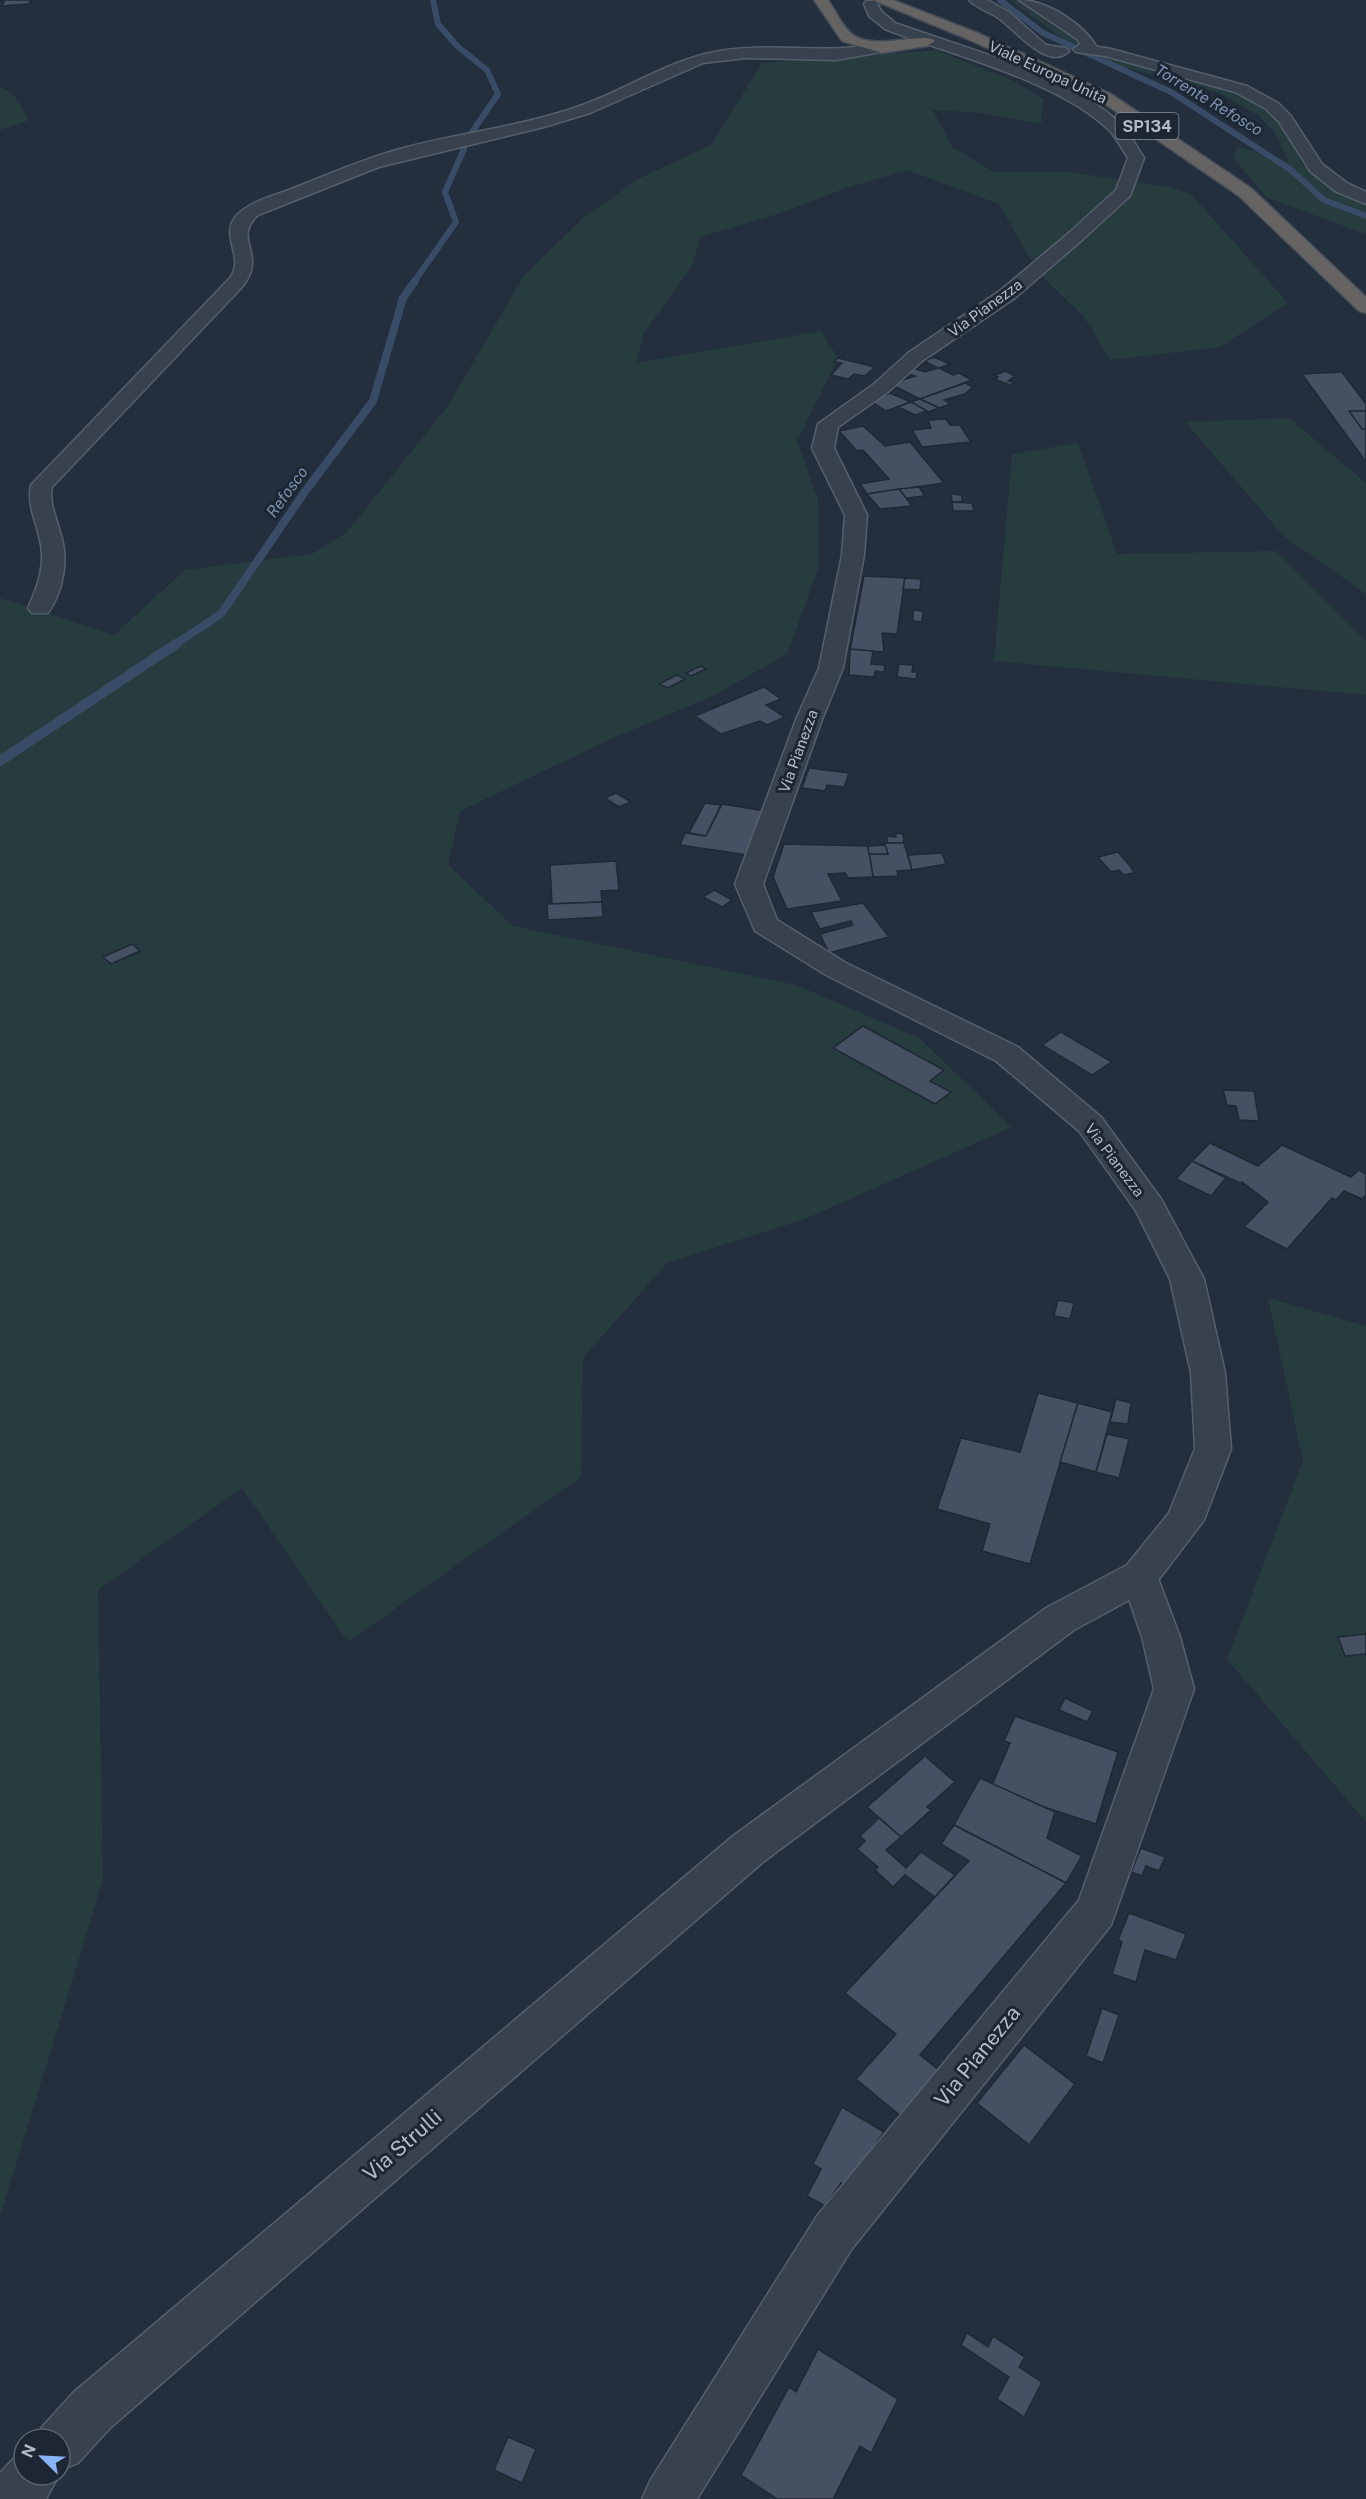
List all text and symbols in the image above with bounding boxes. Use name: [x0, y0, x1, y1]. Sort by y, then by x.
street label: Viale Europa Unita: [986, 37, 1110, 107]
water label: Torrente Refosco: [1152, 60, 1267, 140]
road number: SP134: [1116, 113, 1178, 139]
street label: Via Pianezza: [945, 275, 1025, 341]
water label: Refosco: [262, 463, 312, 521]
street label: Via Pianezza: [775, 707, 821, 795]
street label: Via Pianezza: [1082, 1120, 1148, 1200]
street label: Via Pianezza: [929, 2001, 1025, 2111]
street label: Via Strulli: [358, 2104, 446, 2186]
north arrow: [12, 2427, 72, 2487]
text: N: [18, 2442, 40, 2461]

